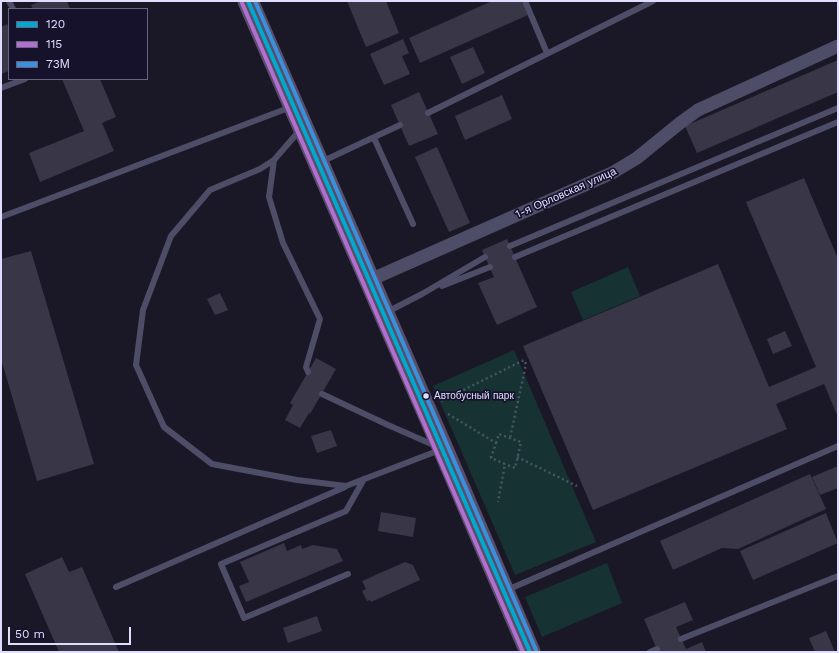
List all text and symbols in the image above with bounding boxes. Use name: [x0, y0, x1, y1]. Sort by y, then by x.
legend: [8, 8, 148, 80]
text: 120: [46, 17, 65, 31]
text: 115: [46, 37, 62, 51]
text: 73М: [46, 57, 70, 71]
street label: 1-я Орловская улица: [514, 165, 618, 221]
place label: Автобусный парк: [434, 390, 514, 402]
marker: Автобусный парк: [421, 391, 431, 401]
scale bar: [10, 619, 133, 645]
text: 50 m: [15, 627, 45, 641]

